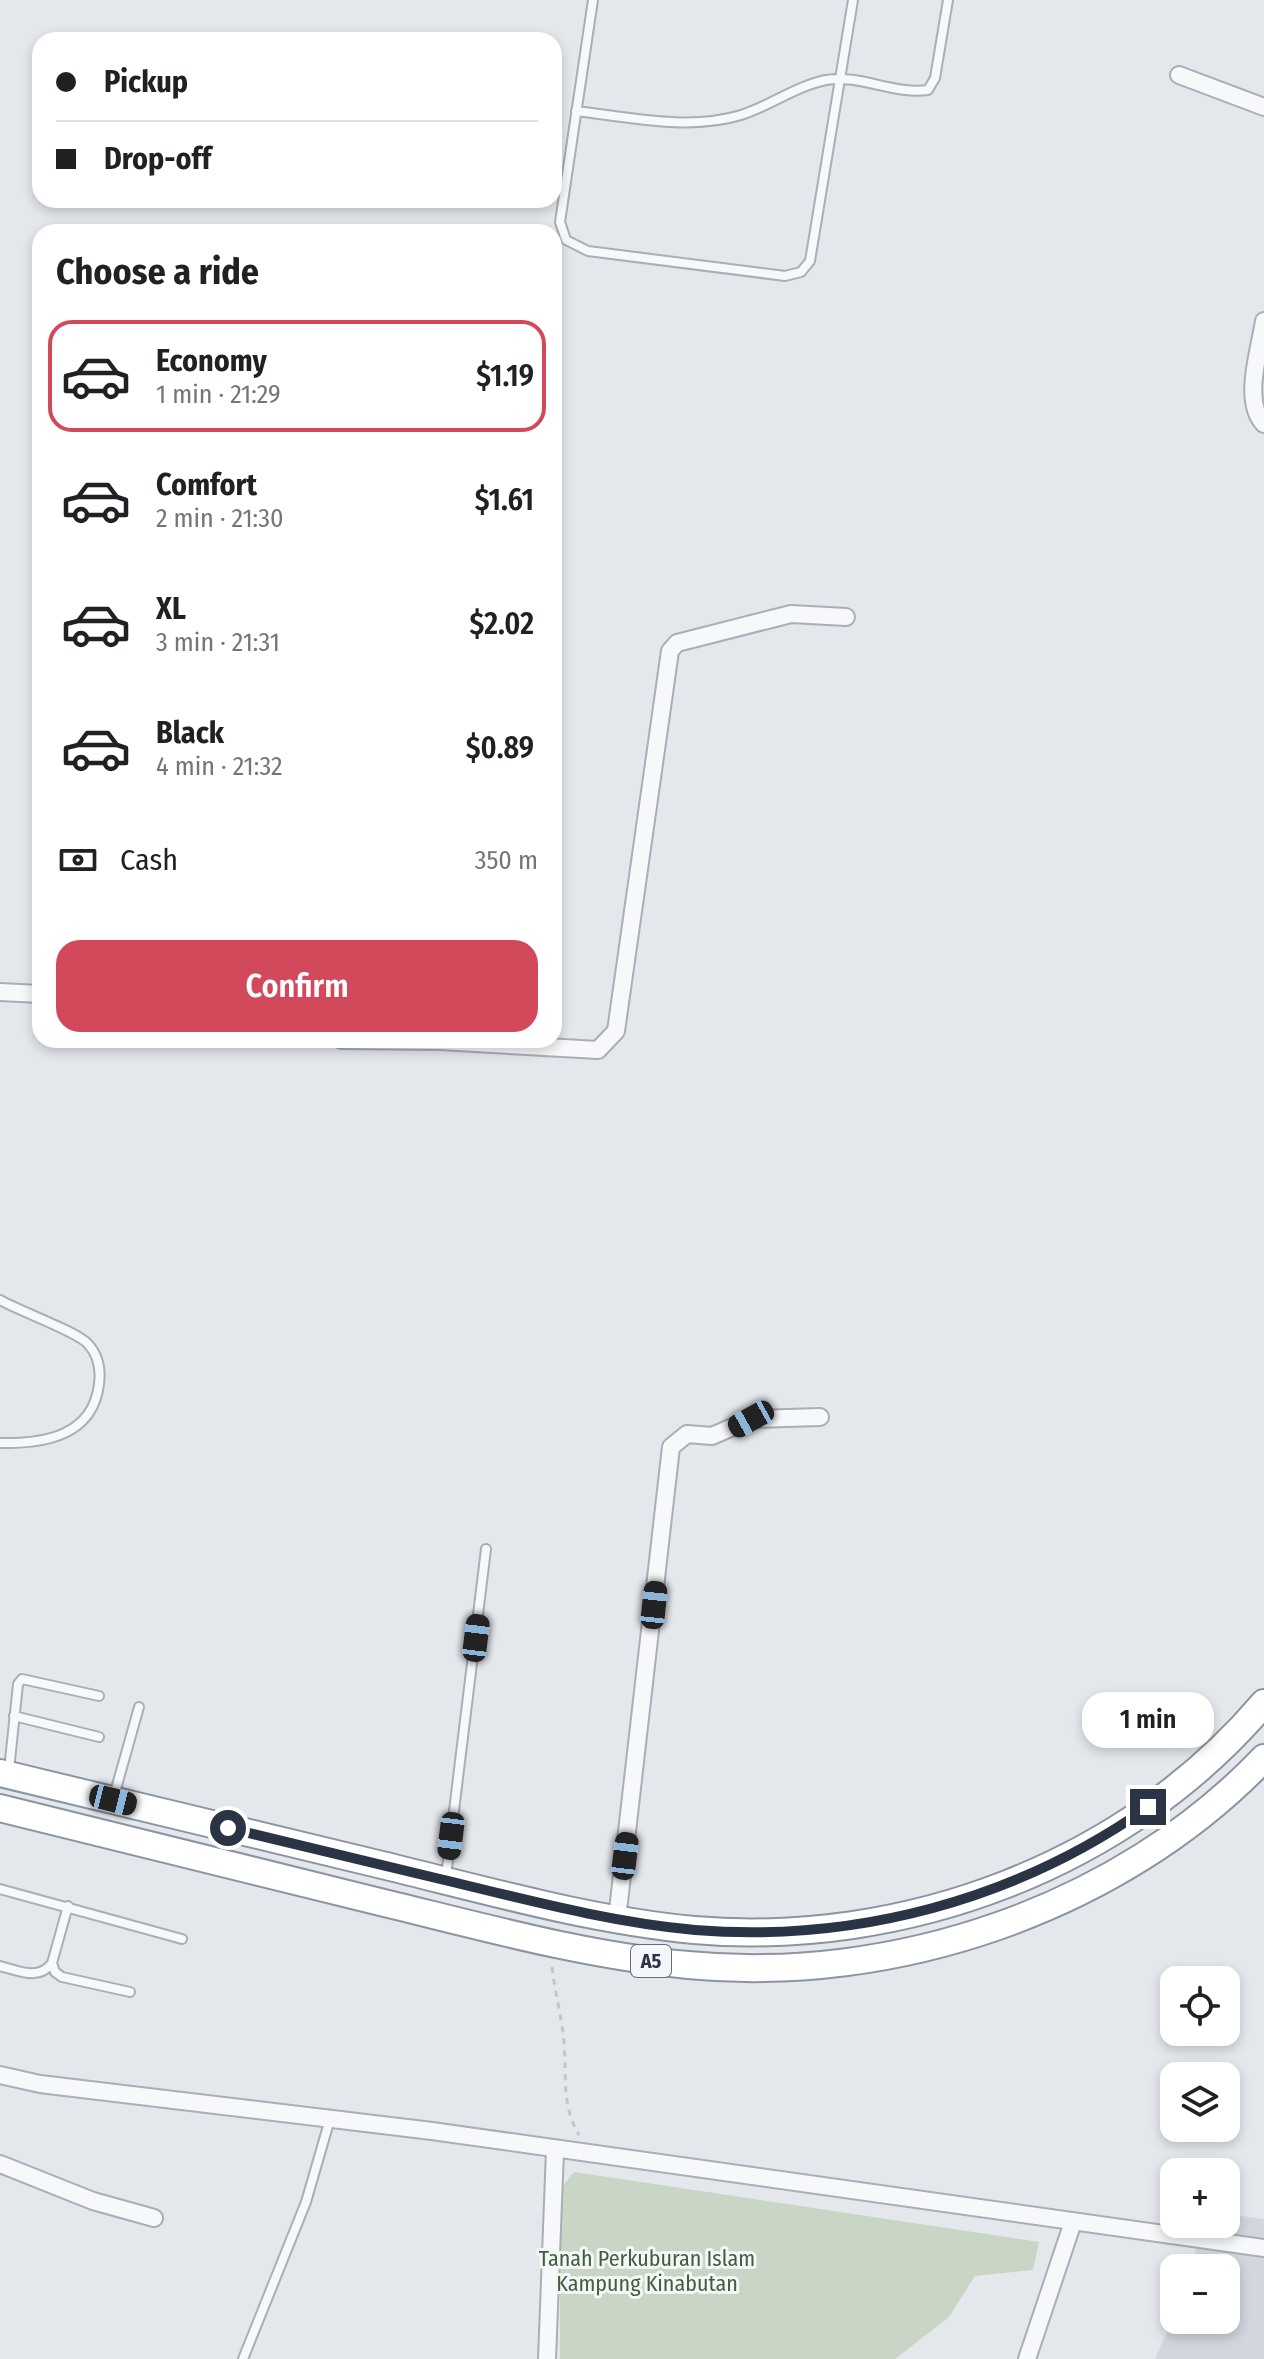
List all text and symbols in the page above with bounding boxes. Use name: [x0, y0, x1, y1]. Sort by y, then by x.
text: Pickup: [104, 64, 188, 100]
text: Drop-off: [104, 141, 211, 177]
text: Choose a ride: [56, 250, 259, 294]
icon: car: [60, 340, 132, 412]
text: Economy: [156, 343, 267, 379]
text: $1.19: [476, 358, 534, 394]
text: 1 min · 21:29: [156, 379, 281, 410]
icon: car: [60, 464, 132, 536]
text: Comfort: [156, 467, 257, 503]
text: $1.61: [475, 482, 534, 518]
text: 2 min · 21:30: [156, 503, 284, 534]
icon: car: [60, 588, 132, 660]
text: XL: [156, 591, 186, 627]
text: $2.02: [470, 606, 534, 642]
text: 3 min · 21:31: [156, 627, 280, 658]
icon: car: [60, 712, 132, 784]
text: Black: [156, 715, 224, 751]
text: $0.89: [466, 730, 534, 766]
text: 4 min · 21:32: [156, 751, 282, 782]
icon: cash: [56, 838, 100, 882]
text: Cash: [120, 842, 178, 878]
text: 350 m: [475, 845, 538, 876]
button: Confirm: [56, 940, 538, 1032]
car: [724, 1397, 778, 1441]
car: [640, 1580, 668, 1630]
car: [461, 1613, 491, 1663]
callout: 1 min: [1082, 1691, 1214, 1747]
text: 1 min: [1120, 1704, 1176, 1735]
car: [87, 1783, 139, 1817]
route end: [1130, 1789, 1166, 1825]
route start: [210, 1810, 246, 1846]
car: [436, 1811, 466, 1861]
car: [610, 1831, 640, 1881]
road number: A5: [631, 1945, 671, 1977]
map controls: [1160, 1966, 1240, 2334]
button: locate: [1160, 1966, 1240, 2046]
button: layers: [1160, 2062, 1240, 2142]
button: +: [1160, 2158, 1240, 2238]
park label: Tanah Perkuburan Islam Kampung Kinabutan: [539, 2245, 755, 2297]
button: −: [1160, 2254, 1240, 2334]

